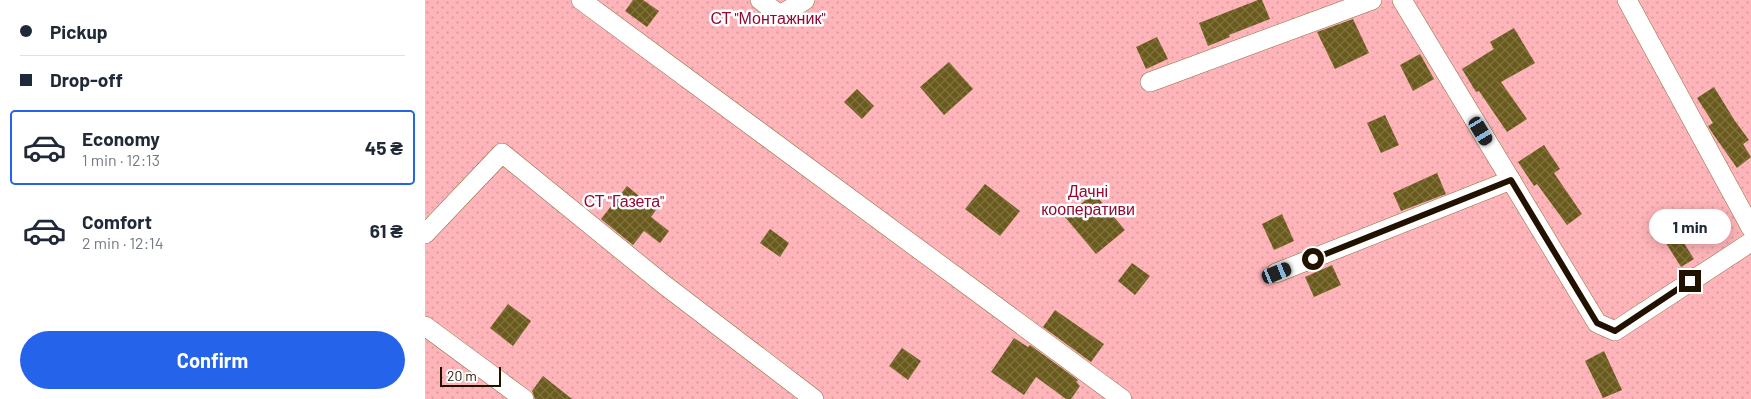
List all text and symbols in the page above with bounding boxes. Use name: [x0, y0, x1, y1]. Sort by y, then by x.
park label: СТ "Монтажник": [710, 8, 826, 27]
text: Pickup: [50, 20, 108, 43]
text: Drop-off: [50, 68, 123, 91]
car: [1466, 114, 1495, 148]
icon: car: [22, 125, 67, 170]
text: Economy: [82, 127, 160, 150]
text: 45 ₴: [365, 136, 403, 159]
text: 1 min · 12:13: [82, 150, 160, 169]
park label: Дачні кооперативи: [1041, 181, 1135, 218]
park label: СТ "Газета": [584, 191, 664, 210]
icon: car: [22, 208, 67, 253]
callout: 1 min: [1649, 208, 1731, 244]
text: Comfort: [82, 210, 152, 233]
text: 1 min: [1672, 217, 1708, 236]
text: 61 ₴: [370, 219, 403, 242]
text: 2 min · 12:14: [82, 233, 164, 252]
route start: [1302, 248, 1324, 270]
car: [1260, 260, 1293, 286]
route end: [1679, 270, 1701, 292]
button: Confirm: [20, 331, 405, 389]
scale bar: [440, 364, 501, 387]
text: 20 m: [447, 367, 477, 384]

